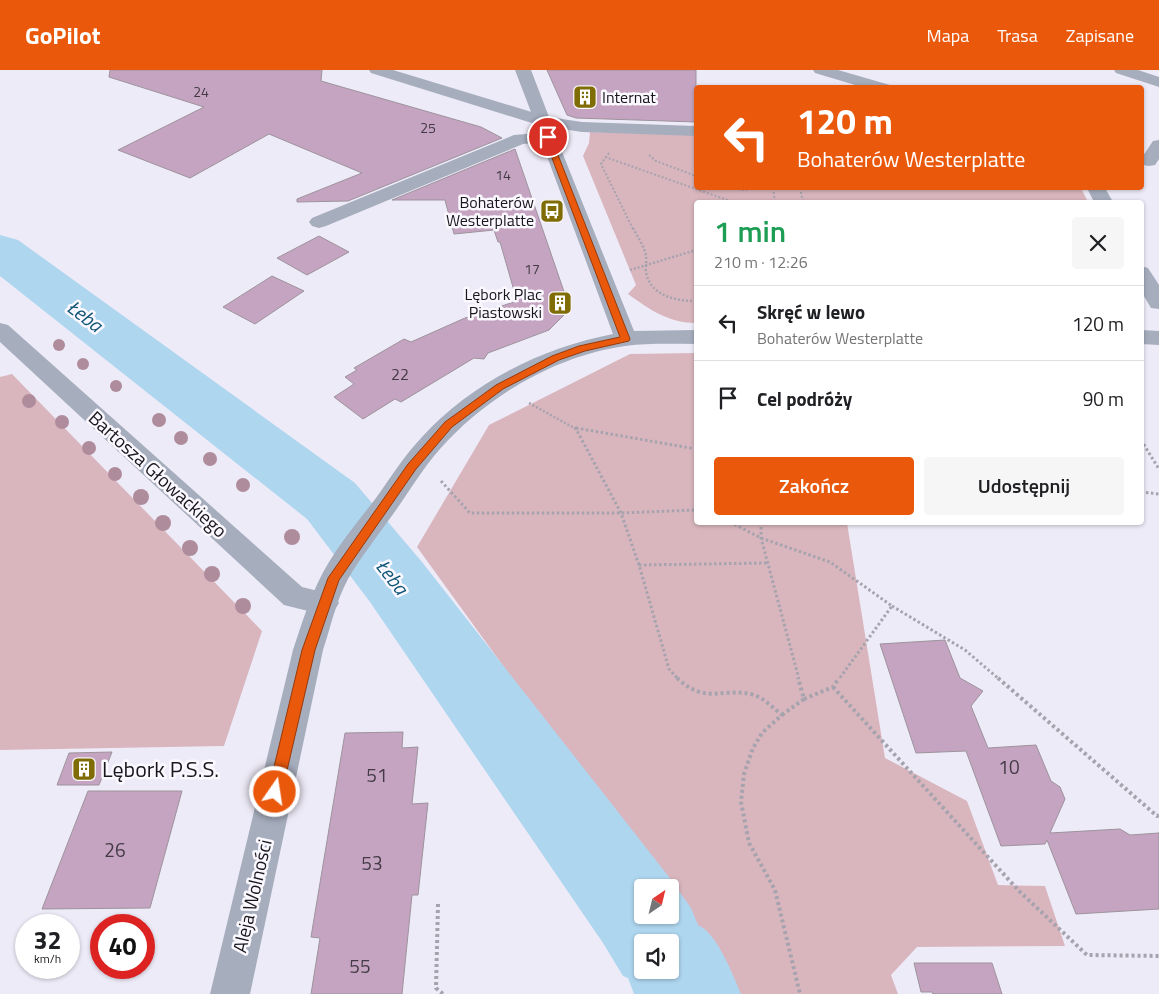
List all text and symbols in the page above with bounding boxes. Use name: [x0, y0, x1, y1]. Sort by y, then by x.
text: GoPilot: [25, 17, 101, 53]
text: Mapa: [927, 22, 969, 49]
text: Trasa: [997, 22, 1038, 49]
text: Zapisane: [1066, 22, 1134, 49]
house number: 24: [193, 81, 209, 102]
building icon: Internat: [572, 84, 598, 110]
place label: Internat: [602, 85, 656, 109]
text: 120 m: [797, 94, 893, 148]
icon: left: [714, 105, 779, 170]
pin: [527, 116, 569, 158]
house number: 25: [420, 117, 436, 138]
icon: arrive: [534, 123, 562, 151]
text: Bohaterów Westerplatte: [797, 142, 1025, 176]
house number: 14: [495, 164, 511, 185]
place label: Bohaterów Westerplatte: [446, 190, 534, 232]
bus stop icon: Bohaterów Westerplatte: [539, 198, 565, 224]
text: 1 min: [714, 208, 786, 254]
button: close: [1072, 217, 1124, 269]
text: 210 m · 12:26: [714, 250, 808, 274]
house number: 17: [524, 258, 540, 279]
place label: Lębork Plac Piastowski: [465, 282, 542, 324]
building icon: Lębork Plac Piastowski: [547, 290, 573, 316]
water label: Łeba: [61, 292, 110, 340]
text: Skręć w lewo: [757, 297, 865, 326]
icon: left: [714, 309, 742, 337]
text: 120 m: [1072, 309, 1124, 338]
text: Bohaterów Westerplatte: [757, 326, 923, 350]
house number: 22: [391, 362, 409, 386]
icon: arrive: [714, 384, 742, 412]
text: Cel podróży: [757, 384, 852, 413]
text: 90 m: [1083, 384, 1124, 413]
street label: Bartosza Głowackiego: [82, 403, 234, 544]
button: Zakończ: [714, 457, 914, 515]
button: Udostępnij: [924, 457, 1124, 515]
water label: Łeba: [369, 552, 417, 602]
place label: Lębork P.S.S.: [102, 752, 219, 786]
house number: 10: [998, 752, 1020, 781]
building icon: Lębork P.S.S.: [71, 756, 97, 782]
house number: 51: [366, 760, 388, 789]
position arrow: [248, 765, 300, 817]
house number: 26: [104, 835, 126, 864]
street label: Aleja Wolności: [224, 836, 279, 955]
house number: 53: [361, 848, 383, 877]
north arrow: [634, 879, 679, 924]
map controls: [634, 879, 679, 979]
speed limit sign: 40: [90, 914, 155, 979]
text: 32: [33, 921, 62, 959]
button: sound: [634, 934, 679, 979]
text: km/h: [34, 949, 61, 968]
house number: 55: [349, 951, 371, 980]

